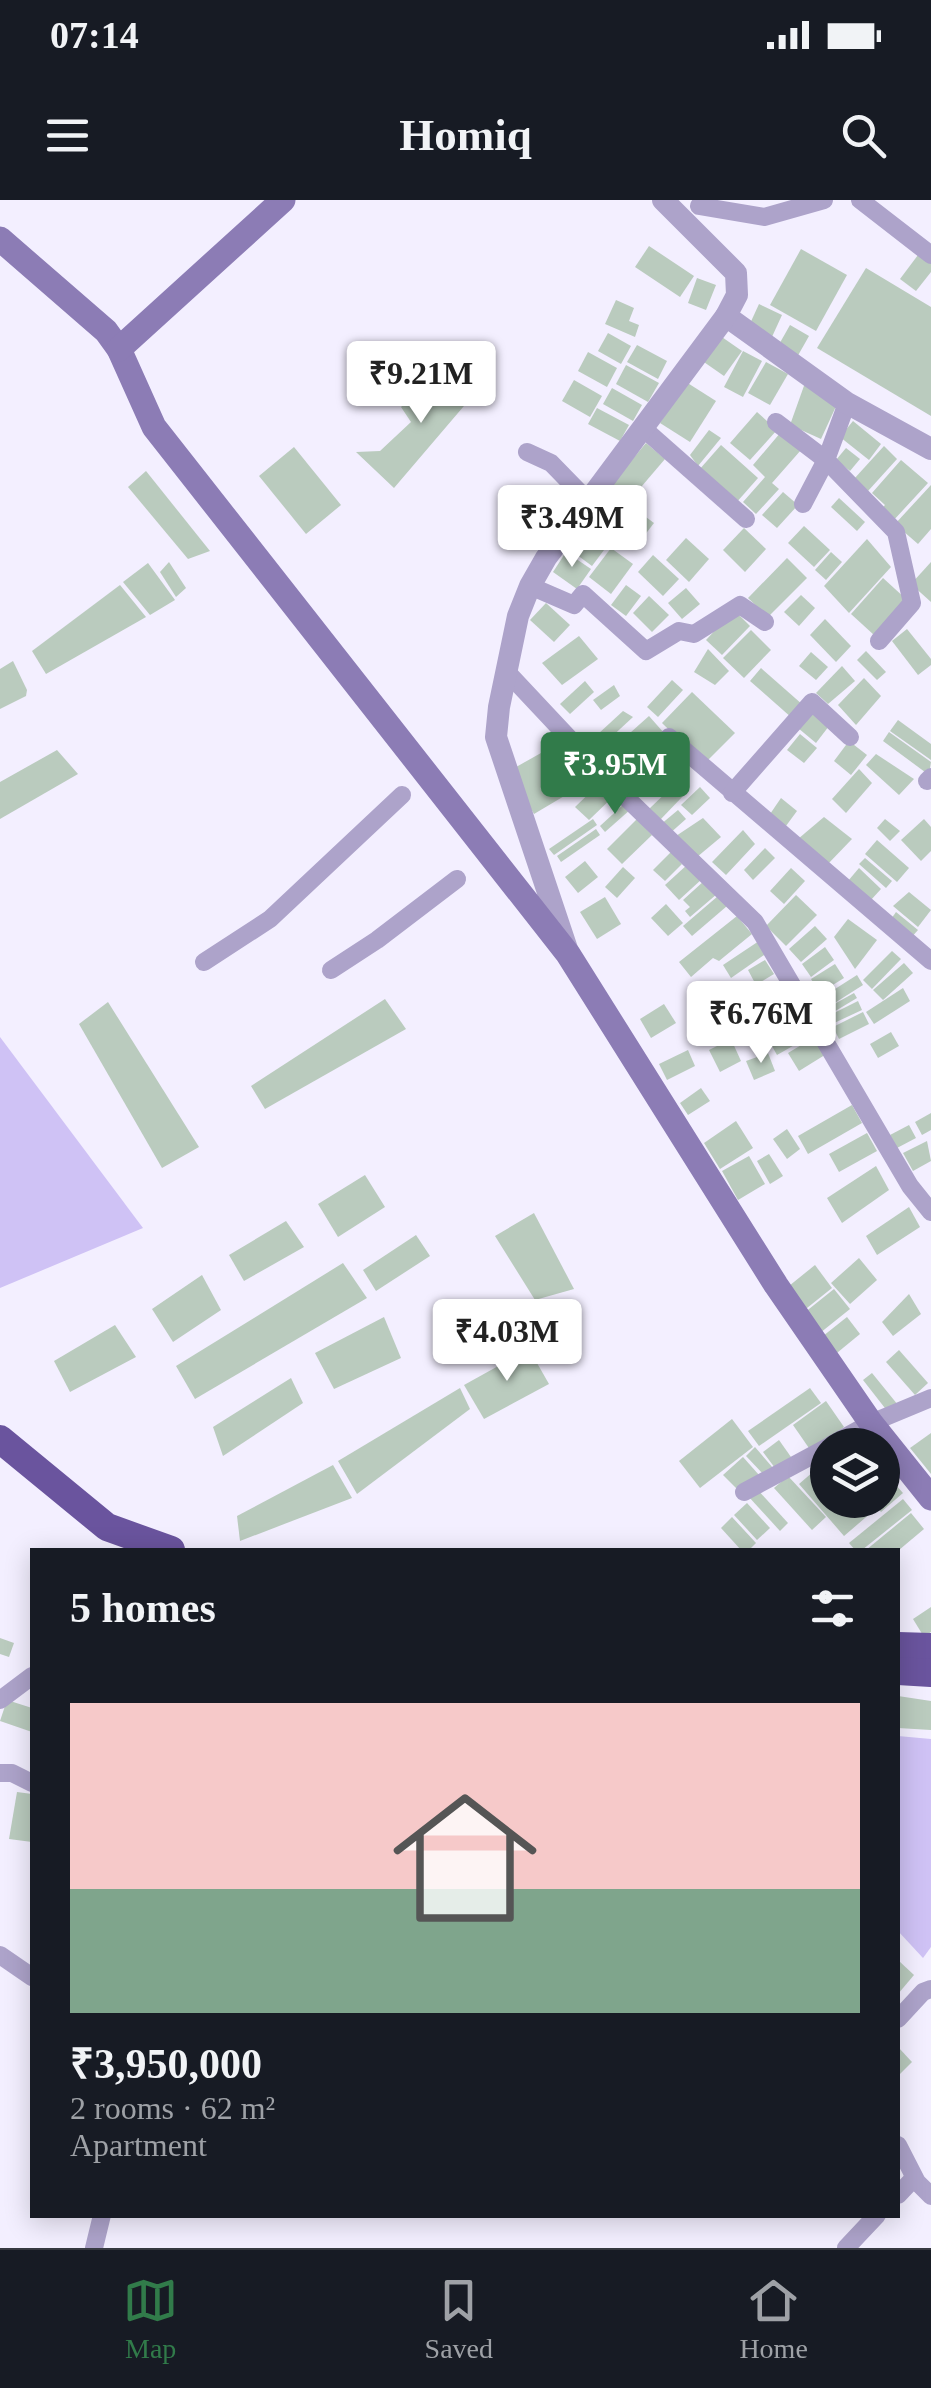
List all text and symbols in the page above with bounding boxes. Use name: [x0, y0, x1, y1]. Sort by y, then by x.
text: 07:14: [50, 14, 139, 56]
icon: menu: [40, 108, 95, 163]
icon: search: [836, 108, 891, 163]
text: Homiq: [399, 110, 532, 160]
pin: ₹9.21M: [340, 341, 502, 426]
text: ₹9.21M: [369, 355, 473, 391]
pin: ₹3.49M: [491, 485, 653, 570]
text: ₹3.49M: [520, 499, 624, 535]
pin: ₹3.95M: [534, 732, 696, 817]
text: ₹3.95M: [563, 746, 667, 782]
pin: ₹6.76M: [680, 981, 842, 1066]
text: ₹6.76M: [709, 995, 813, 1031]
pin: ₹4.03M: [426, 1299, 588, 1384]
text: ₹4.03M: [455, 1313, 559, 1349]
map controls: [810, 1428, 900, 1518]
button: layers: [810, 1428, 900, 1518]
icon: filters: [805, 1581, 860, 1636]
text: 5 homes: [70, 1585, 216, 1631]
icon: home: [375, 1768, 555, 1948]
text: ₹3,950,000: [70, 2041, 262, 2087]
text: 2 rooms · 62 m²: [70, 2090, 275, 2126]
text: Apartment: [70, 2127, 207, 2163]
tab: Map: [123, 2273, 178, 2365]
tab: Saved: [425, 2273, 493, 2365]
tab: Home: [739, 2273, 808, 2365]

